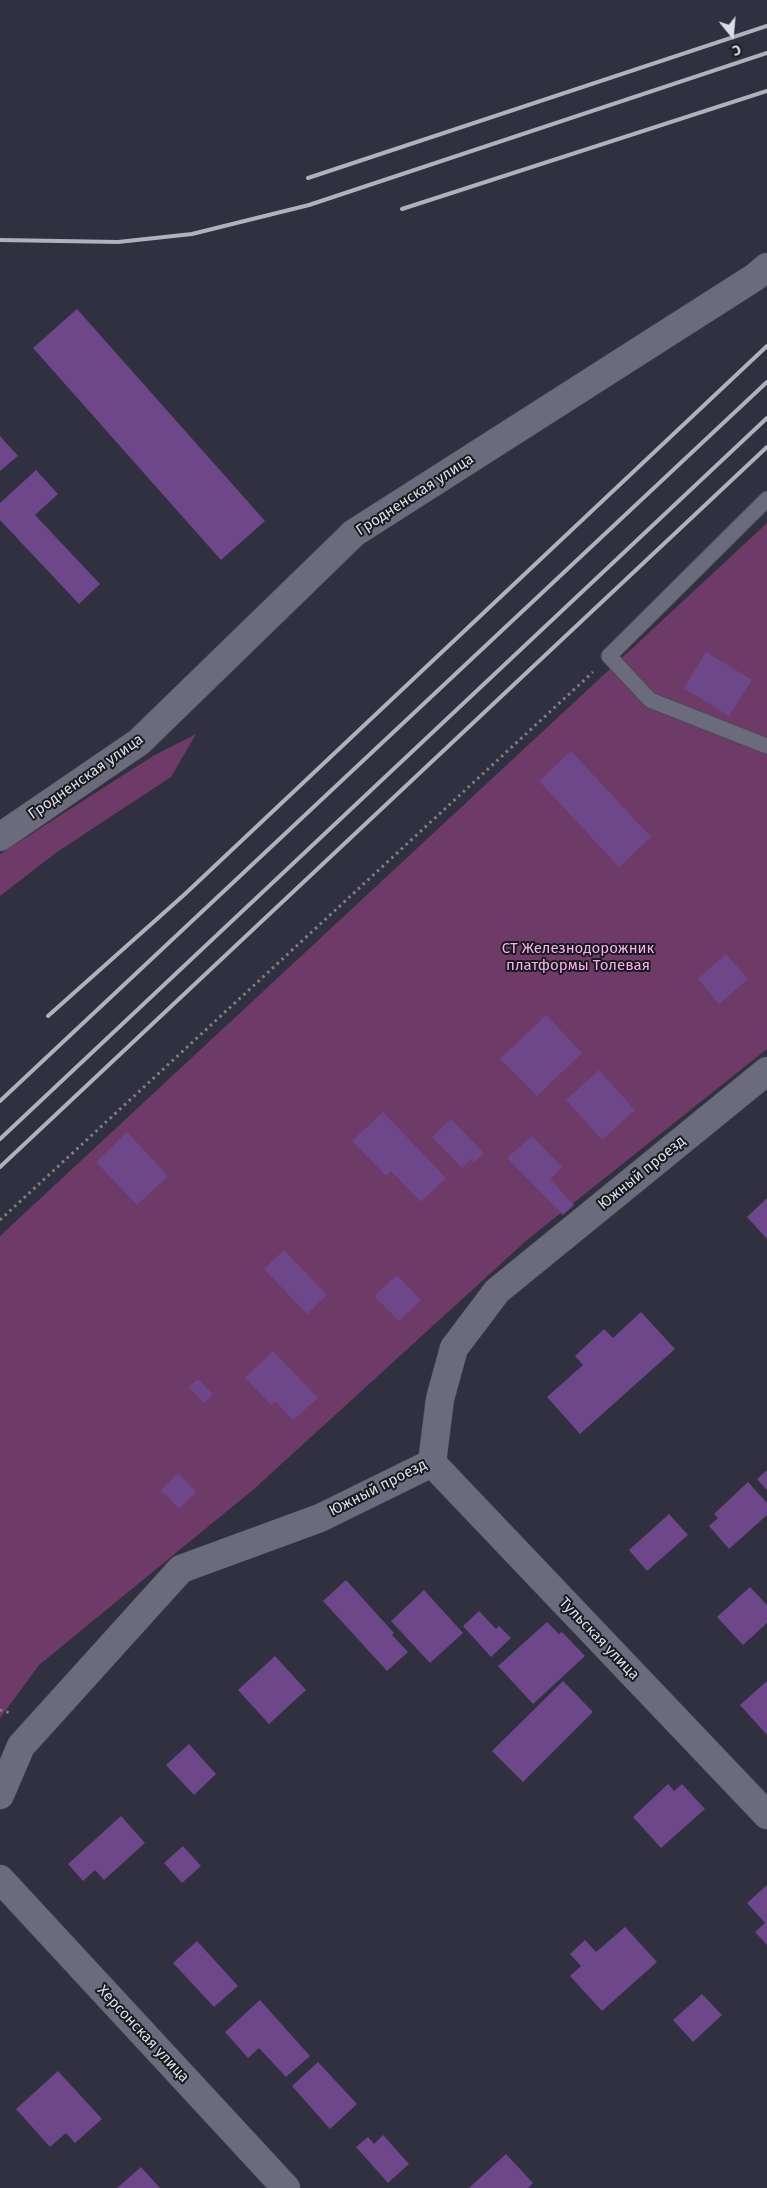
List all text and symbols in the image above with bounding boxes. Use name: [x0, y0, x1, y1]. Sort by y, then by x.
north arrow: [707, 10, 757, 60]
text: С: [730, 41, 743, 59]
street label: Гродненская улица: [353, 450, 477, 540]
street label: Гродненская улица: [25, 731, 147, 823]
park label: СТ Железнодорожник платформы Толевая: [502, 940, 654, 975]
street label: Южный проезд: [595, 1132, 689, 1214]
street label: Южный проезд: [326, 1456, 430, 1520]
street label: Тульская улица: [555, 1594, 643, 1684]
street label: Херсонская улица: [93, 1982, 193, 2086]

